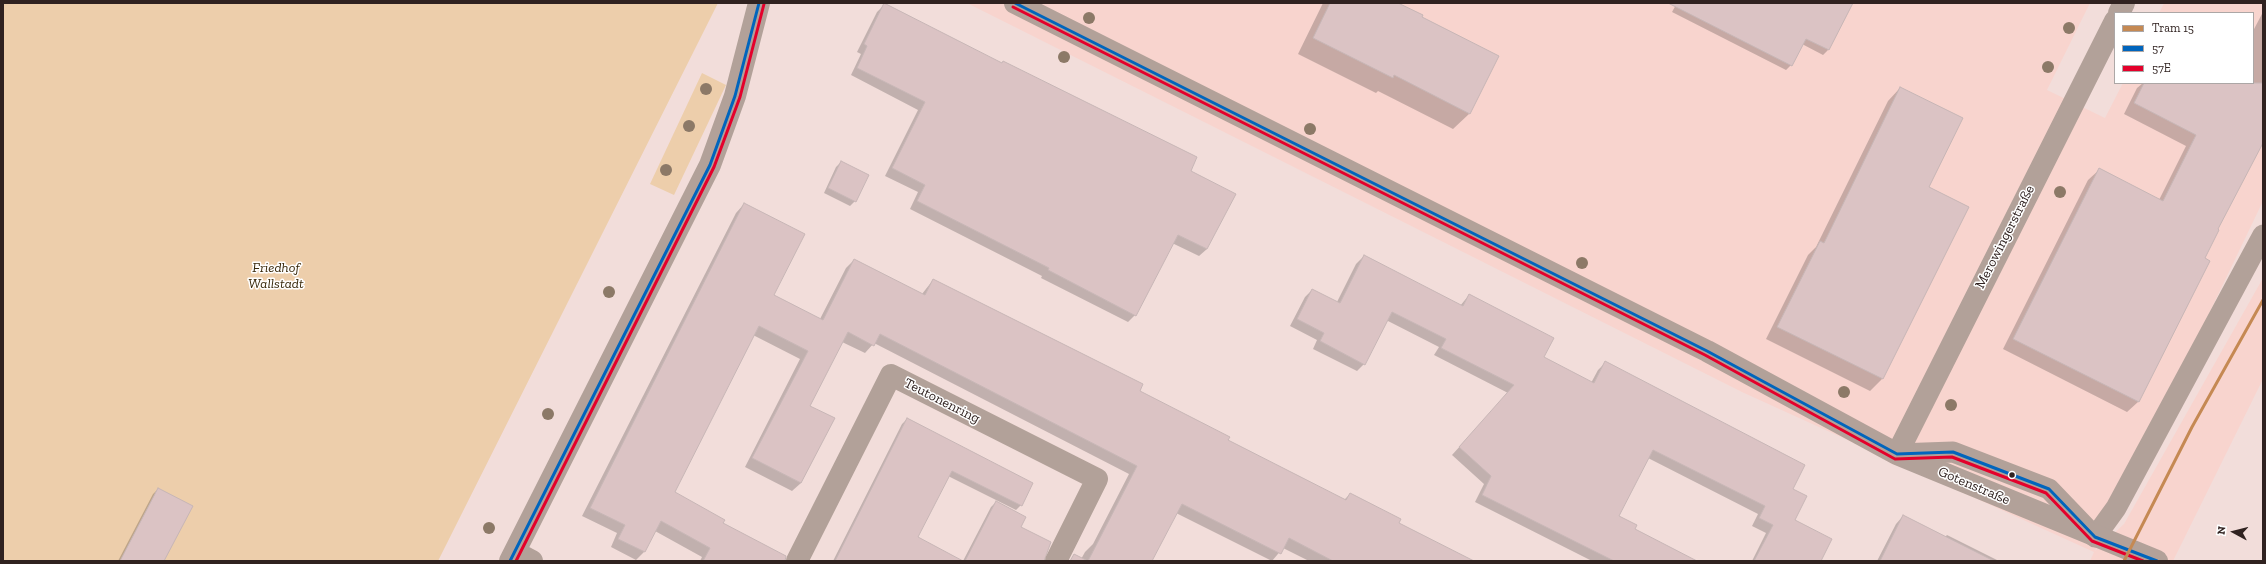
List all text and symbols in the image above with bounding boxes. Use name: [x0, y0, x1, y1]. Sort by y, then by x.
legend: [2114, 12, 2254, 84]
text: Tram 15: [2152, 21, 2194, 35]
text: 57: [2152, 41, 2164, 55]
text: 57E: [2152, 61, 2171, 75]
street label: Merowingerstraße: [1972, 182, 2038, 292]
park label: Friedhof Wallstadt: [248, 260, 304, 292]
street label: Teutonenring: [901, 375, 983, 427]
street label: Gotenstraße: [1936, 463, 2012, 509]
unlabelled marker: [2007, 470, 2017, 480]
north arrow: [2214, 512, 2254, 552]
text: N: [2215, 526, 2229, 535]

